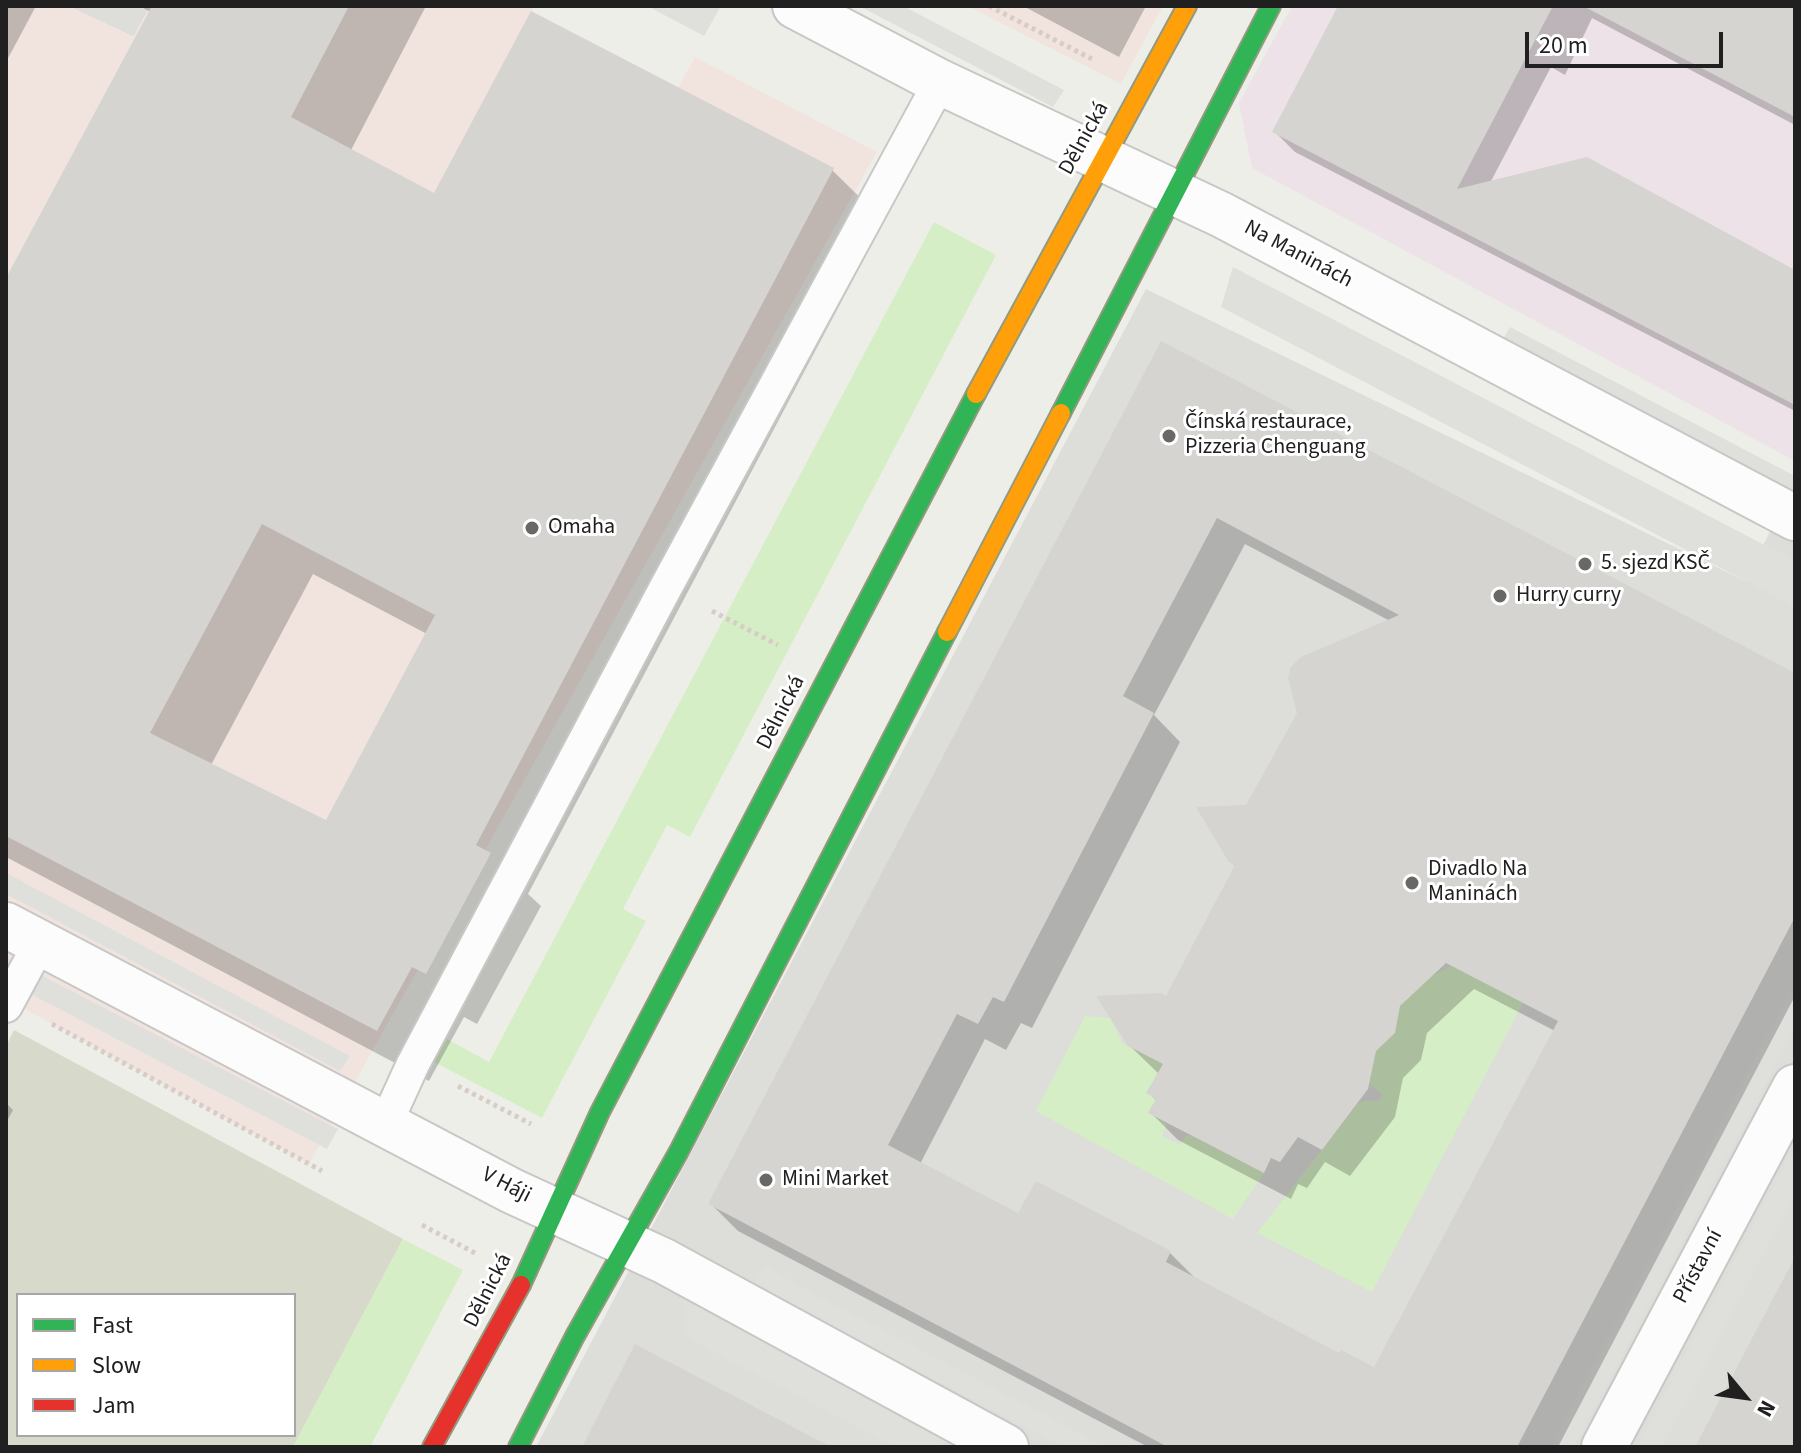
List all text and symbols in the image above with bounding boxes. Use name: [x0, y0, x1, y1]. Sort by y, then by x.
scale bar: [1529, 16, 1727, 66]
text: 20 m: [1539, 28, 1588, 63]
street label: Dělnická: [1054, 98, 1116, 180]
street label: Na Maninách: [1239, 215, 1357, 295]
place label: Čínská restaurace, Pizzeria Chenguang: [1185, 410, 1366, 462]
marker: Čínská restaurace, Pizzeria Chenguang: [1160, 427, 1178, 445]
place label: Omaha: [548, 515, 615, 541]
marker: Omaha: [523, 519, 541, 537]
place label: 5. sjezd KSČ: [1601, 551, 1710, 577]
marker: 5. sjezd KSČ: [1576, 555, 1594, 573]
place label: Hurry curry: [1516, 583, 1621, 609]
marker: Hurry curry: [1491, 587, 1509, 605]
street label: Dělnická: [752, 672, 812, 754]
place label: Divadlo Na Maninách: [1428, 857, 1527, 908]
marker: Divadlo Na Maninách: [1403, 874, 1421, 892]
street label: V Háji: [477, 1162, 535, 1210]
place label: Mini Market: [782, 1167, 889, 1193]
marker: Mini Market: [757, 1171, 775, 1189]
street label: Přístavní: [1669, 1225, 1729, 1309]
street label: Dělnická: [459, 1250, 519, 1332]
legend: [16, 1293, 296, 1437]
text: Fast: [92, 1308, 133, 1343]
text: Slow: [92, 1348, 141, 1383]
north arrow: [1705, 1357, 1785, 1437]
text: Jam: [92, 1388, 136, 1423]
text: N: [1748, 1394, 1784, 1423]

